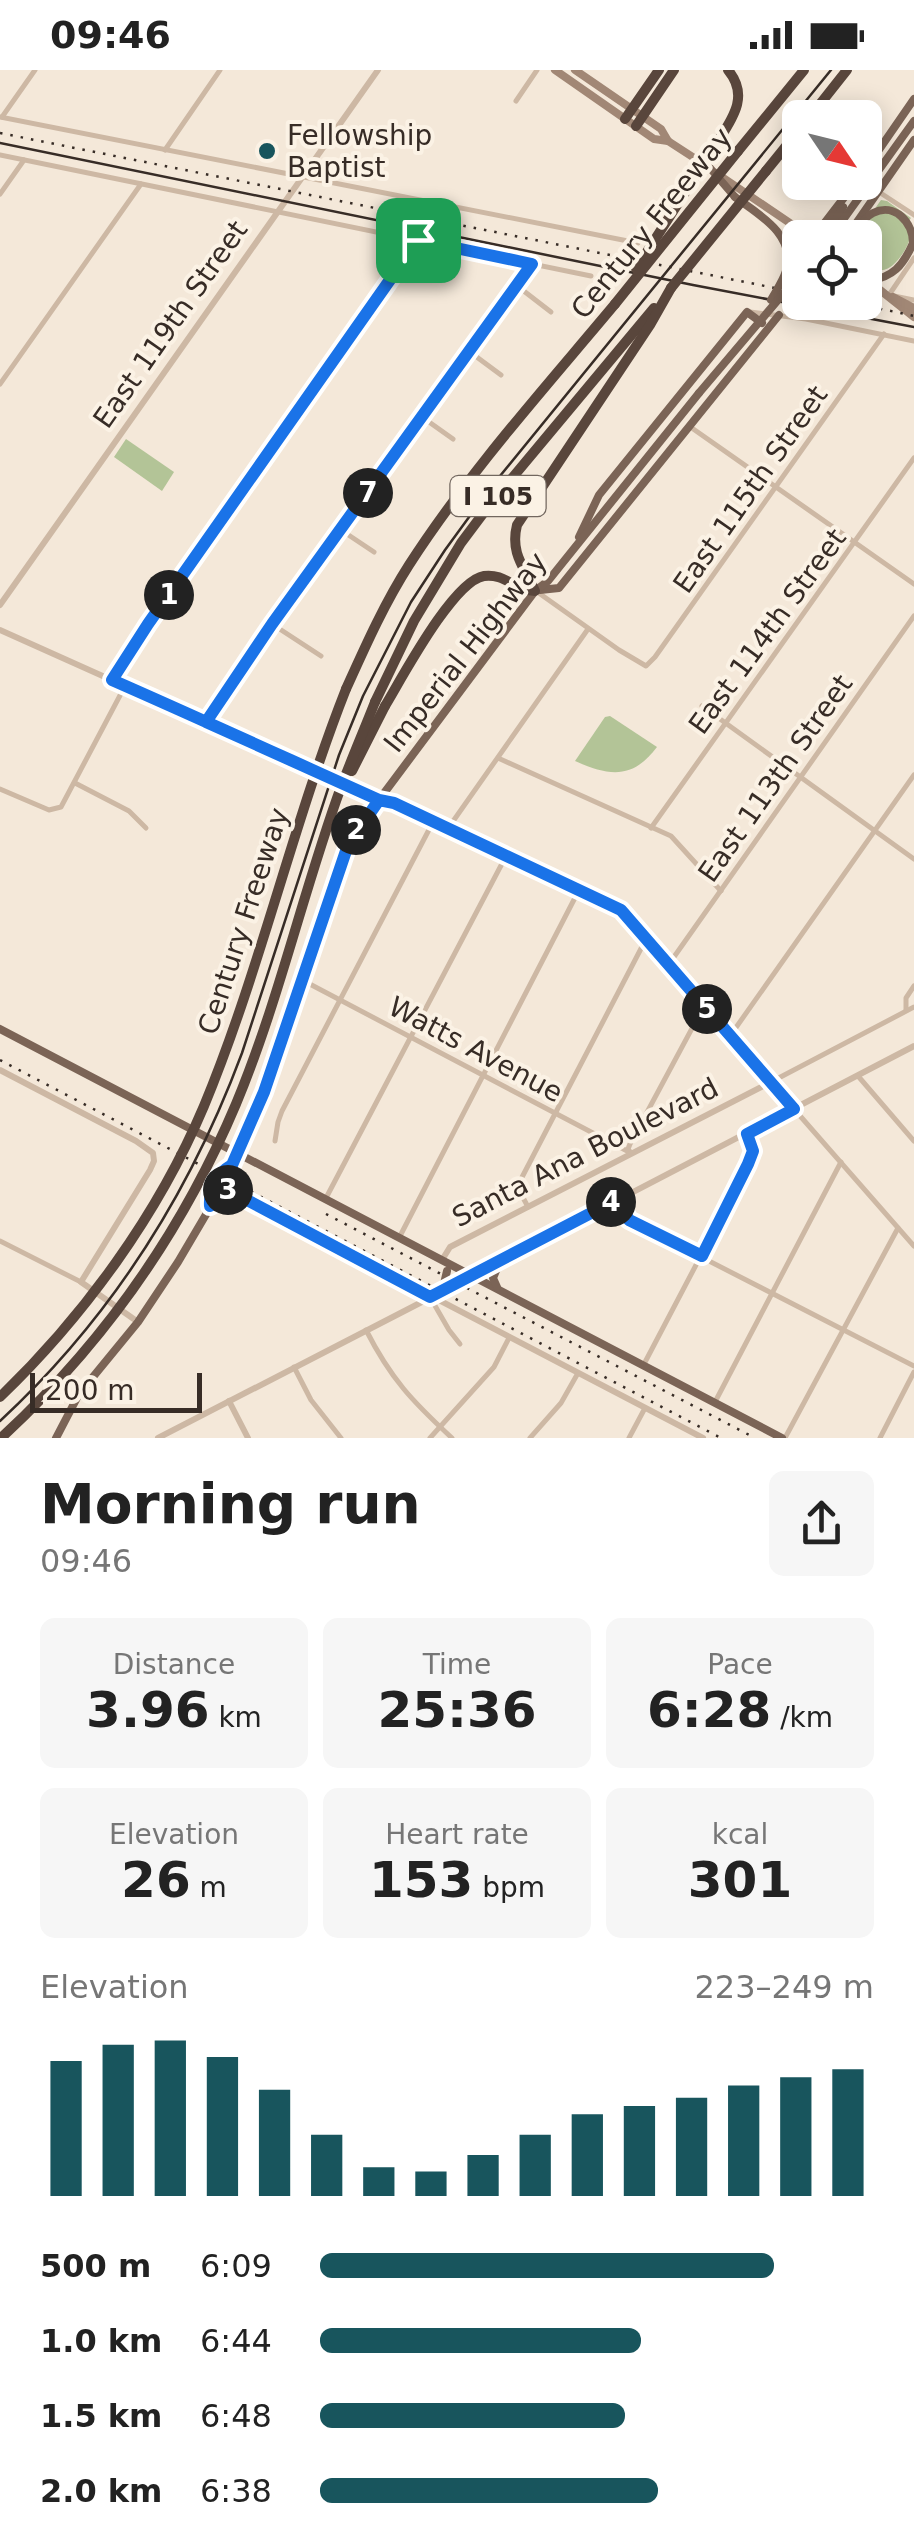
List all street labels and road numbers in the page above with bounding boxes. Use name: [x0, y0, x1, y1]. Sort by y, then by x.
street label: Century Freeway: [564, 121, 739, 326]
street label: East 119th Street: [86, 214, 254, 434]
street label: East 115th Street: [666, 379, 834, 599]
road number: I 105: [450, 476, 546, 516]
street label: East 114th Street: [682, 522, 853, 740]
street label: Imperial Highway: [377, 546, 554, 759]
street label: East 113th Street: [691, 668, 859, 888]
street label: Century Freeway: [191, 804, 296, 1039]
street label: Watts Avenue: [383, 990, 569, 1109]
street label: Santa Ana Boulevard: [447, 1071, 724, 1234]

